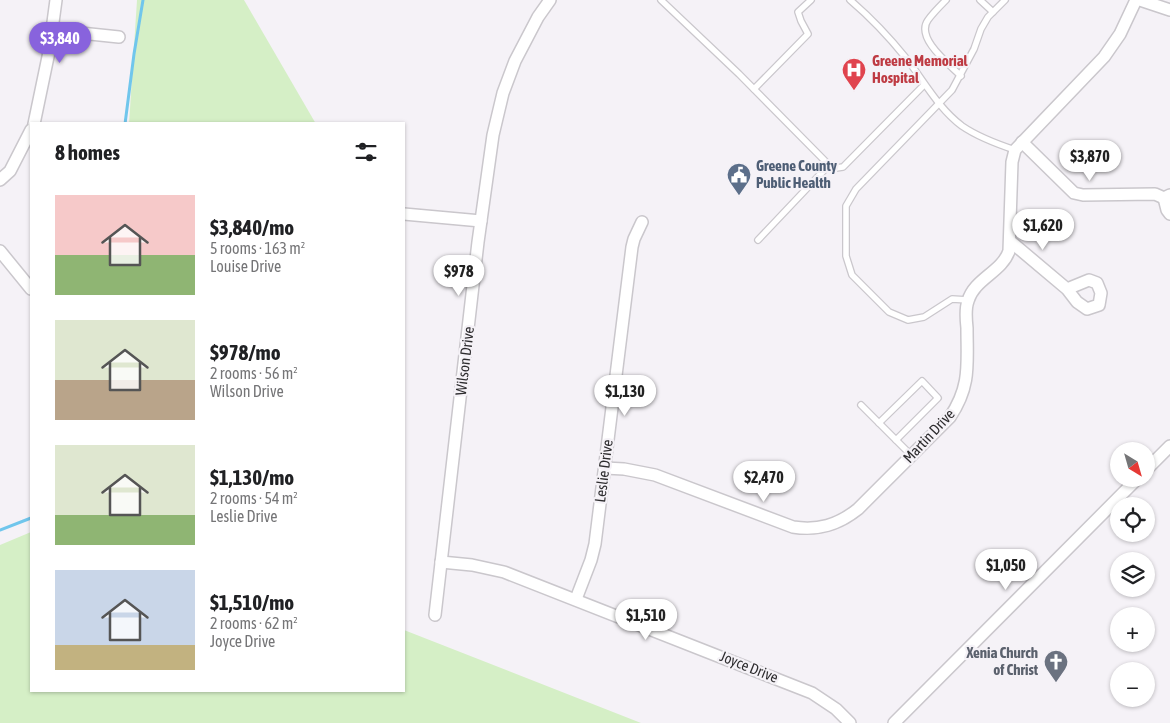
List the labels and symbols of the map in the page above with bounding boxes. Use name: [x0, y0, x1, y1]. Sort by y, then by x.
pin: $3,840: [19, 22, 101, 64]
place label: Greene Memorial Hospital: [872, 52, 969, 86]
hospital icon: Greene Memorial Hospital: [841, 57, 867, 91]
pin: $3,870: [1049, 140, 1131, 182]
place label: Greene County Public Health: [756, 157, 838, 191]
public building icon: Greene County Public Health: [726, 162, 752, 196]
pin: $1,620: [1002, 208, 1084, 251]
pin: $978: [429, 254, 489, 297]
street label: Wilson Drive: [452, 325, 477, 396]
pin: $1,130: [584, 374, 666, 417]
street label: Martin Drive: [899, 405, 958, 466]
street label: Leslie Drive: [591, 438, 616, 503]
north arrow: [1110, 442, 1155, 488]
pin: $2,470: [723, 460, 805, 503]
pin: $1,050: [965, 548, 1047, 591]
pin: $1,510: [605, 598, 687, 641]
place label: Xenia Church of Christ: [965, 644, 1039, 678]
street label: Joyce Drive: [718, 647, 781, 686]
church icon: Xenia Church of Christ: [1043, 649, 1069, 683]

